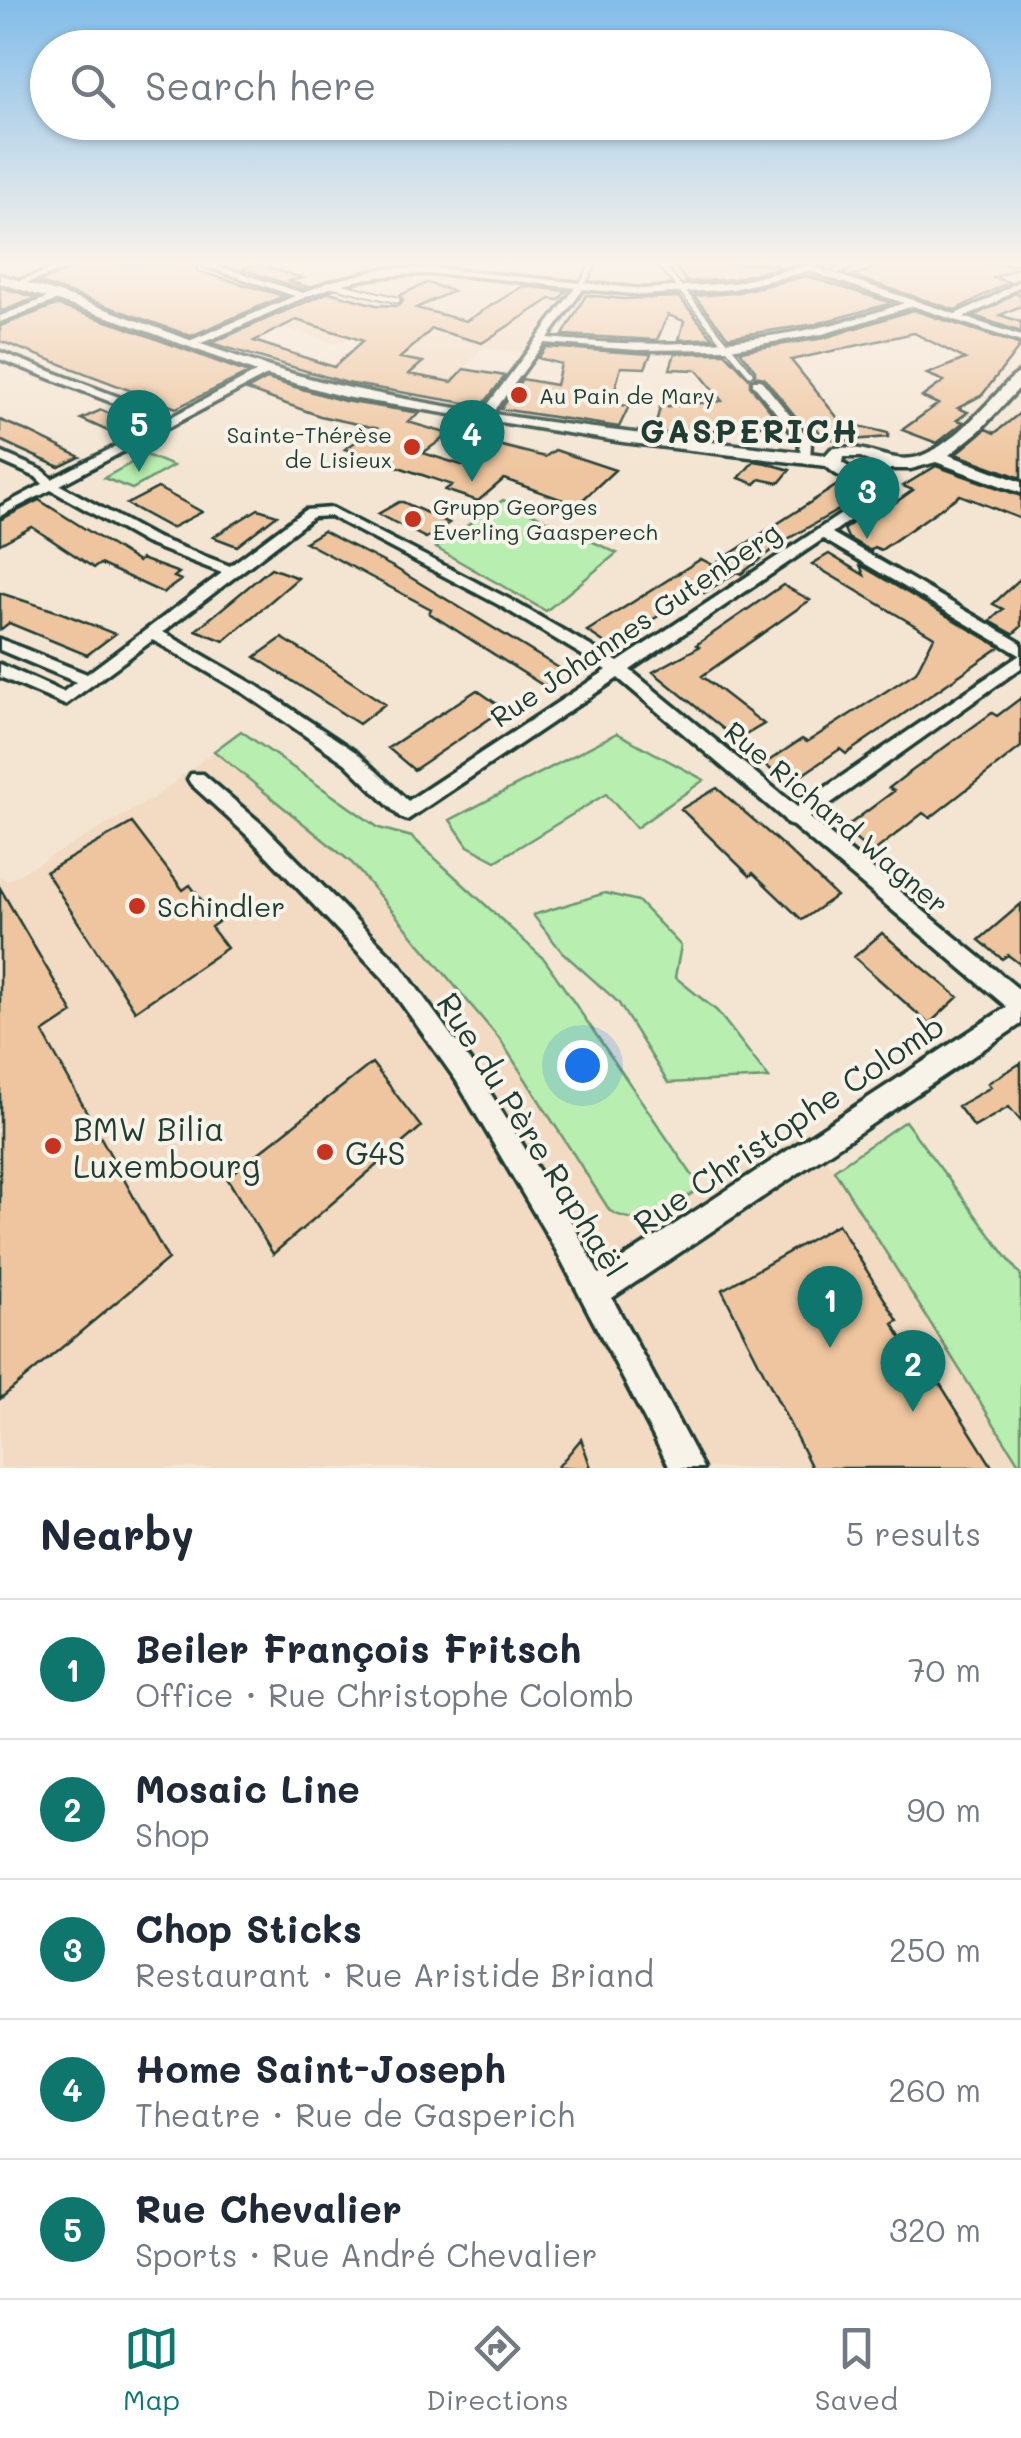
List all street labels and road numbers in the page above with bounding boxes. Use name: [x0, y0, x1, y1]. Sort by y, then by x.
street label: Rue Johannes Gutenberg: [483, 513, 787, 735]
street label: Rue Richard Wagner: [718, 713, 956, 921]
street label: Rue du Père Raphaël: [428, 984, 638, 1284]
street label: Rue Christophe Colomb: [625, 1003, 951, 1243]

